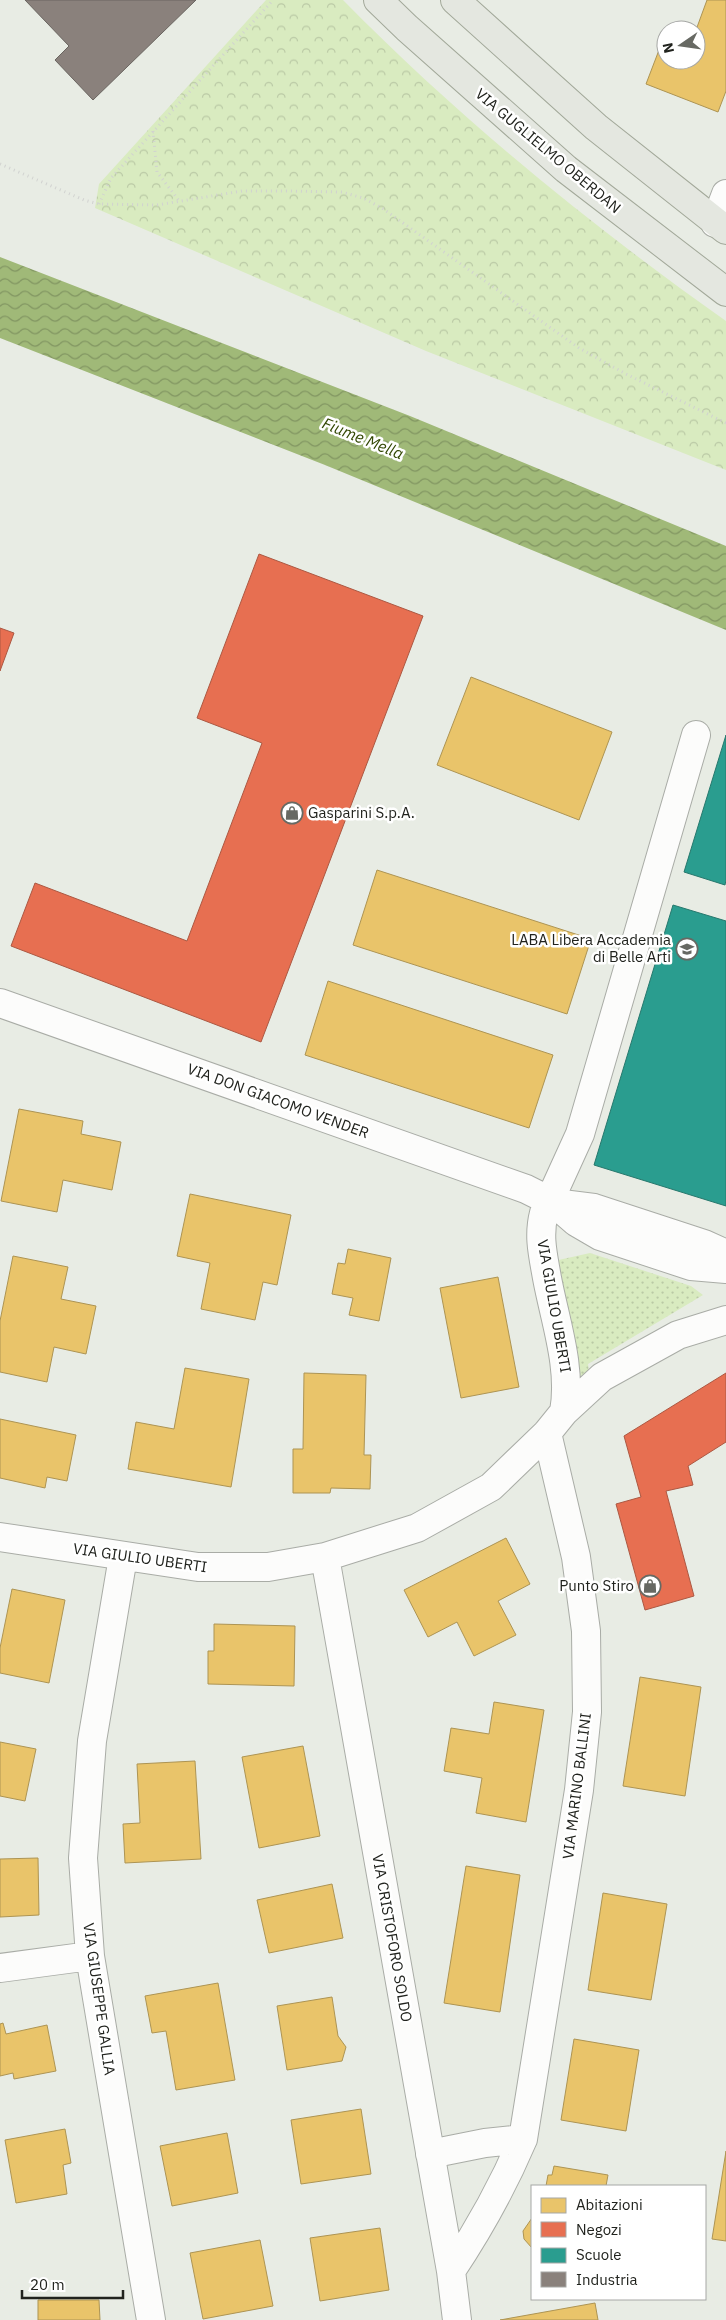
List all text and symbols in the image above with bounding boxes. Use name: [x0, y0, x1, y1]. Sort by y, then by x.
north arrow: [656, 20, 706, 70]
text: N: [658, 41, 678, 55]
street label: VIA GUGLIELMO OBERDAN: [472, 84, 625, 217]
water label: Fiume Mella: [319, 413, 407, 463]
shop icon: Gasparini S.p.A.: [280, 801, 304, 825]
place label: Gasparini S.p.A.: [308, 803, 415, 822]
place label: LABA Libera Accademia di Belle Arti: [511, 930, 671, 966]
school or university icon: LABA Libera Accademia di Belle Arti: [675, 937, 699, 961]
street label: VIA DON GIACOMO VENDER: [185, 1059, 372, 1142]
street label: VIA GIULIO UBERTI: [533, 1238, 576, 1374]
street label: VIA GIULIO UBERTI: [72, 1539, 208, 1576]
shop icon: Punto Stiro: [638, 1574, 662, 1598]
place label: Punto Stiro: [559, 1576, 634, 1595]
street label: VIA MARINO BALLINI: [558, 1712, 595, 1860]
street label: VIA CRISTOFORO SOLDO: [368, 1852, 417, 2024]
street label: VIA GIUSEPPE GALLIA: [79, 1922, 120, 2077]
legend: [531, 2185, 706, 2300]
text: Abitazioni: [576, 2195, 643, 2214]
text: Negozi: [576, 2220, 622, 2239]
text: Scuole: [576, 2245, 622, 2264]
scale bar: [22, 2268, 124, 2300]
text: Industria: [576, 2270, 637, 2289]
text: 20 m: [30, 2275, 65, 2294]

